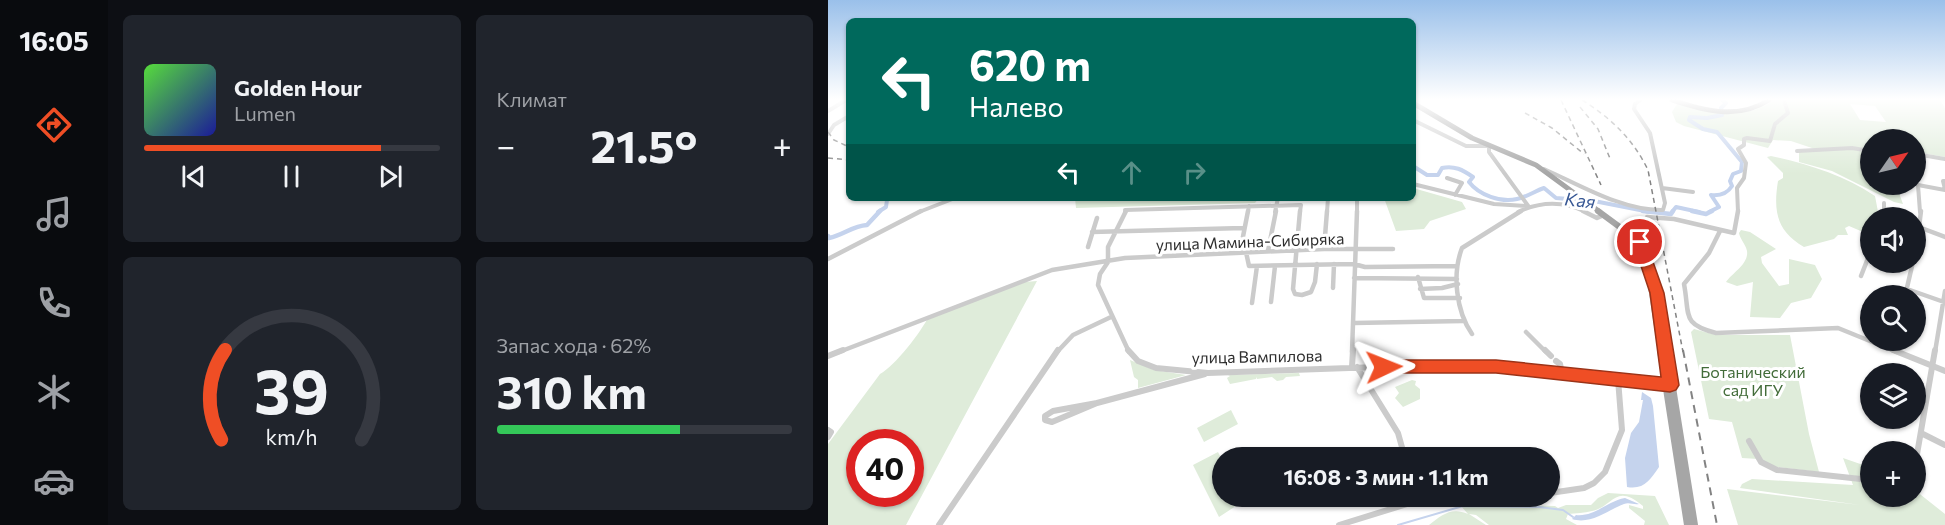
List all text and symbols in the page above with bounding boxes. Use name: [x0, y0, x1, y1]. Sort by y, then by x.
text: 16:05: [19, 24, 89, 57]
text: 620 m: [969, 38, 1091, 90]
icon: left: [870, 42, 948, 120]
text: Golden Hour: [234, 74, 362, 101]
text: Климат: [497, 87, 567, 111]
text: Налево: [969, 90, 1064, 123]
text: Lumen: [234, 101, 296, 125]
icon: directions: [33, 104, 75, 146]
text: 21.5°: [590, 117, 697, 172]
text: −: [497, 124, 515, 165]
text: +: [773, 124, 792, 165]
north arrow: [1860, 129, 1926, 195]
map controls: [1860, 129, 1926, 507]
icon: left: [1052, 156, 1085, 189]
icon: ahead: [1115, 156, 1148, 189]
icon: right: [1178, 156, 1211, 189]
icon: previous: [177, 160, 210, 193]
icon: pause: [275, 160, 308, 193]
icon: next: [374, 160, 407, 193]
water label: Кая: [1563, 187, 1597, 213]
icon: music: [33, 193, 75, 235]
button: sound: [1860, 207, 1926, 273]
pin: [1614, 216, 1665, 267]
icon: arrive: [1623, 225, 1656, 258]
street label: улица Мамина-Сибиряка: [1155, 228, 1345, 254]
icon: phone: [33, 282, 75, 324]
button: search: [1860, 285, 1926, 351]
text: Запас хода · 62%: [497, 333, 651, 357]
position arrow: [1352, 335, 1416, 399]
street label: улица Вампилова: [1191, 345, 1323, 367]
text: 39: [254, 351, 329, 427]
park label: Ботанический сад ИГУ: [1700, 362, 1806, 399]
text: 310 km: [497, 363, 647, 418]
button: layers: [1860, 363, 1926, 429]
icon: climate: [33, 371, 75, 413]
text: km/h: [266, 424, 318, 450]
speed limit sign: 40: [846, 429, 924, 507]
button: +: [1860, 441, 1926, 507]
icon: car: [33, 460, 75, 502]
text: 16:08 · 3 мин · 1.1 km: [1283, 463, 1489, 490]

